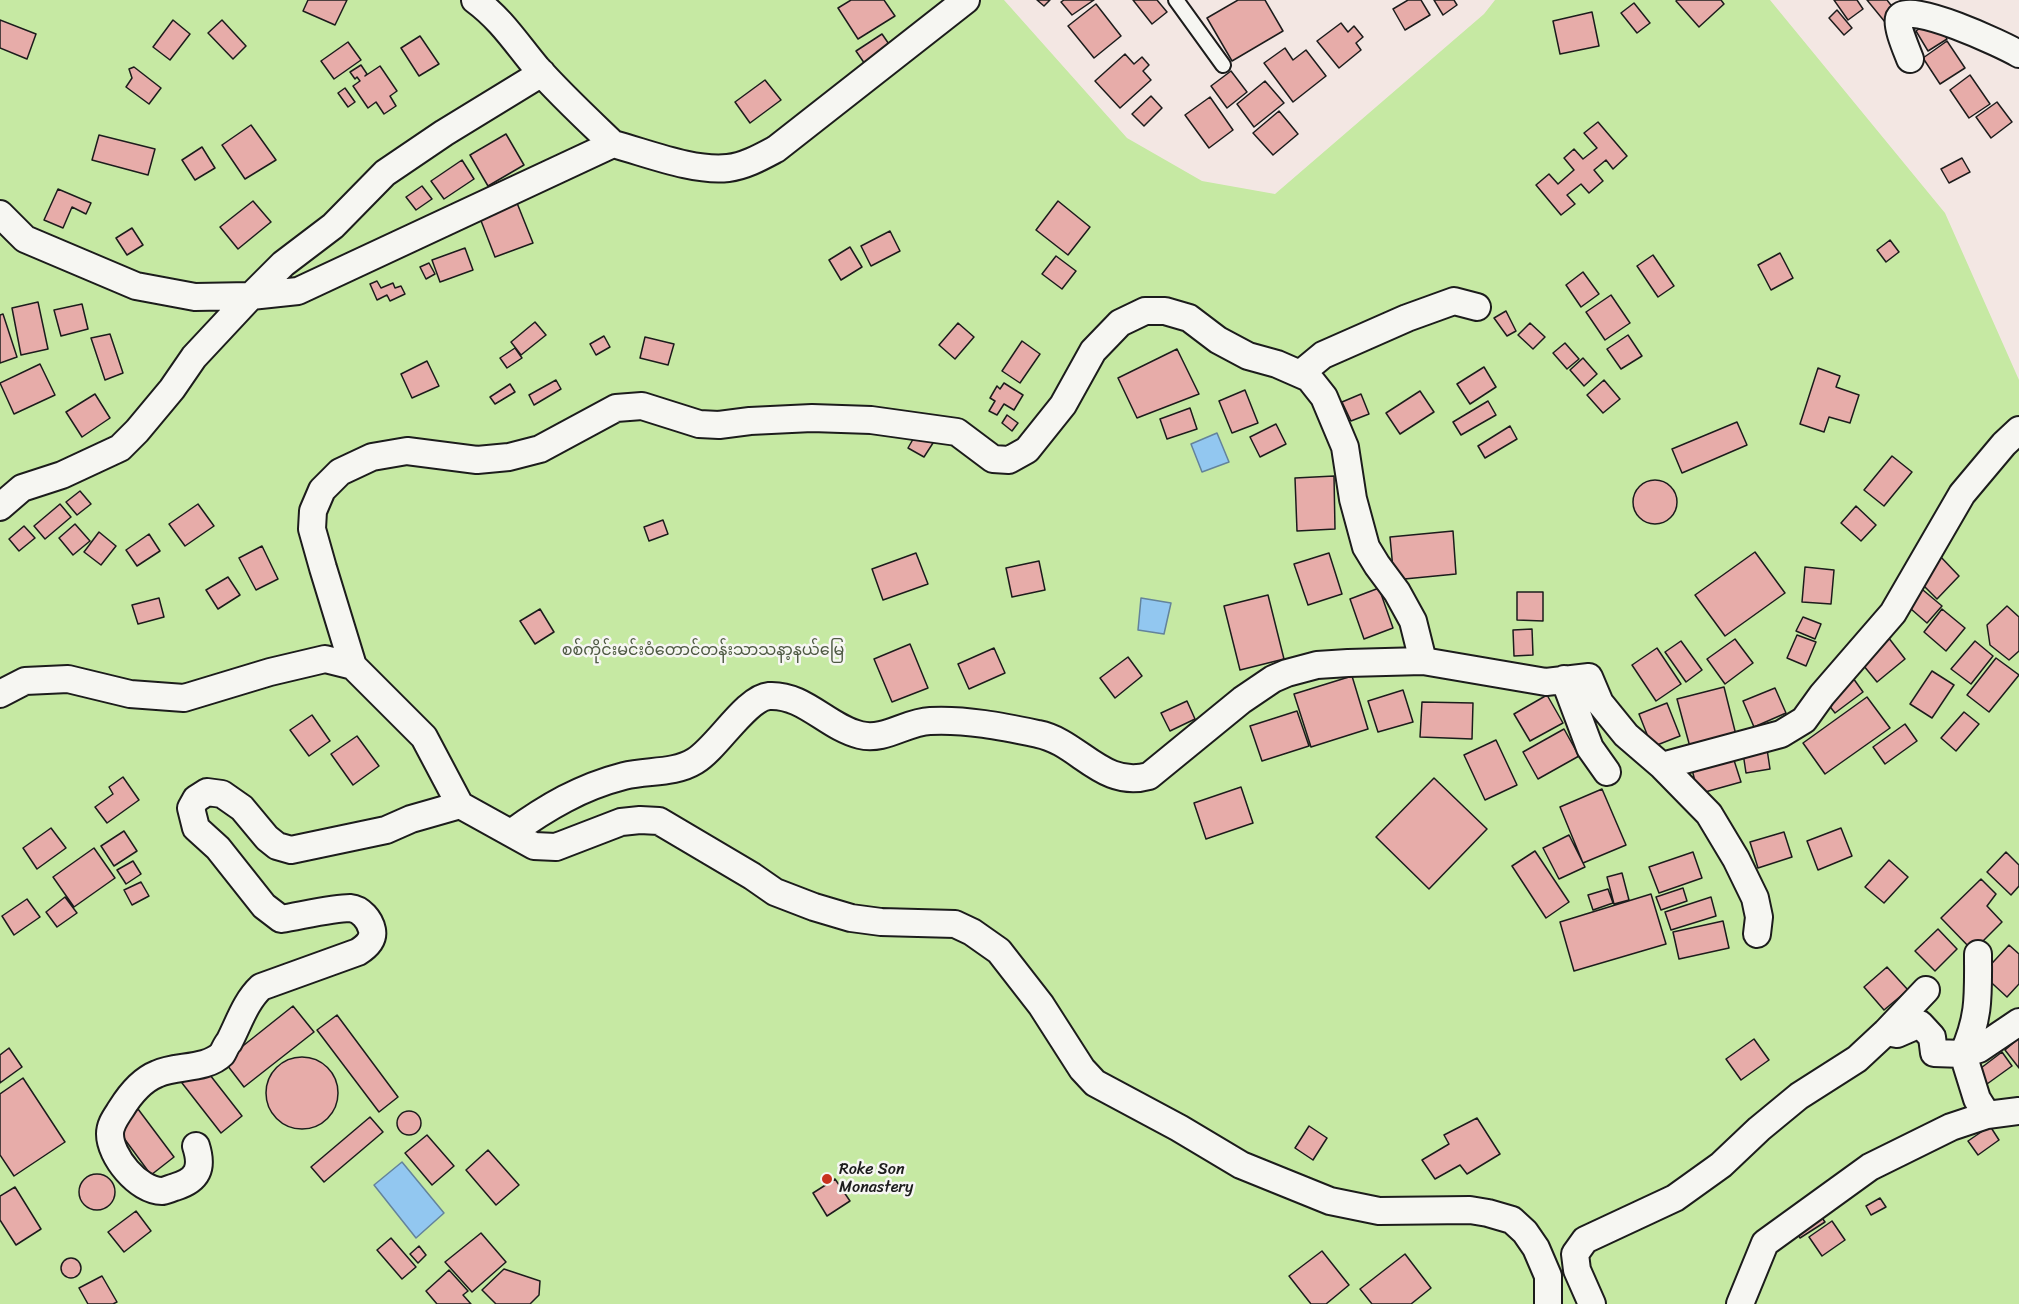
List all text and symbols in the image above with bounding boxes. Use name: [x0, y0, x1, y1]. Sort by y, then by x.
park label: စစ်ကိုင်းမင်းဝံတောင်တန်းသာသနာ့နယ်မြေ: [562, 641, 844, 661]
place label: Roke Son Monastery: [839, 1160, 913, 1198]
marker: Roke Son Monastery: [820, 1172, 834, 1186]

